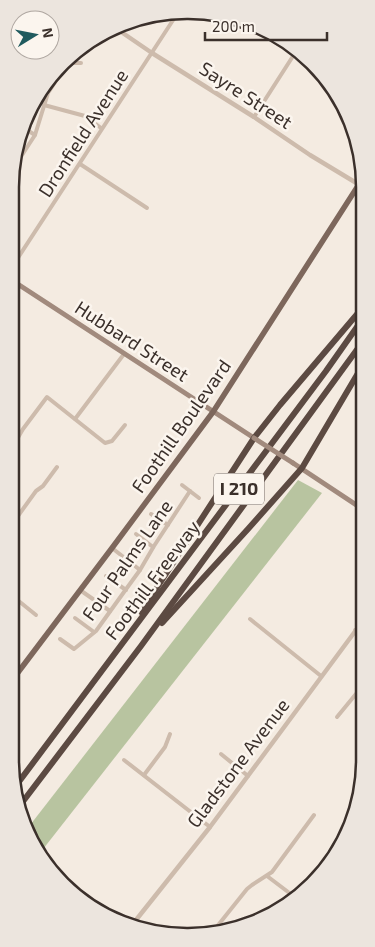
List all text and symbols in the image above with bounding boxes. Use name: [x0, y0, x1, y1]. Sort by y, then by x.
north arrow: [10, 10, 60, 60]
scale bar: [205, 10, 328, 42]
text: 200 m: [212, 17, 255, 35]
text: N: [39, 26, 58, 39]
street label: Sayre Street: [196, 56, 297, 133]
street label: Dronfield Avenue: [33, 65, 132, 201]
street label: Hubbard Street: [71, 295, 193, 386]
street label: Foothill Boulevard: [126, 355, 235, 497]
road number: I 210: [214, 474, 264, 504]
street label: Four Palms Lane: [76, 495, 177, 625]
street label: Foothill Freeway: [99, 516, 204, 644]
street label: Gladstone Avenue: [182, 694, 294, 832]

